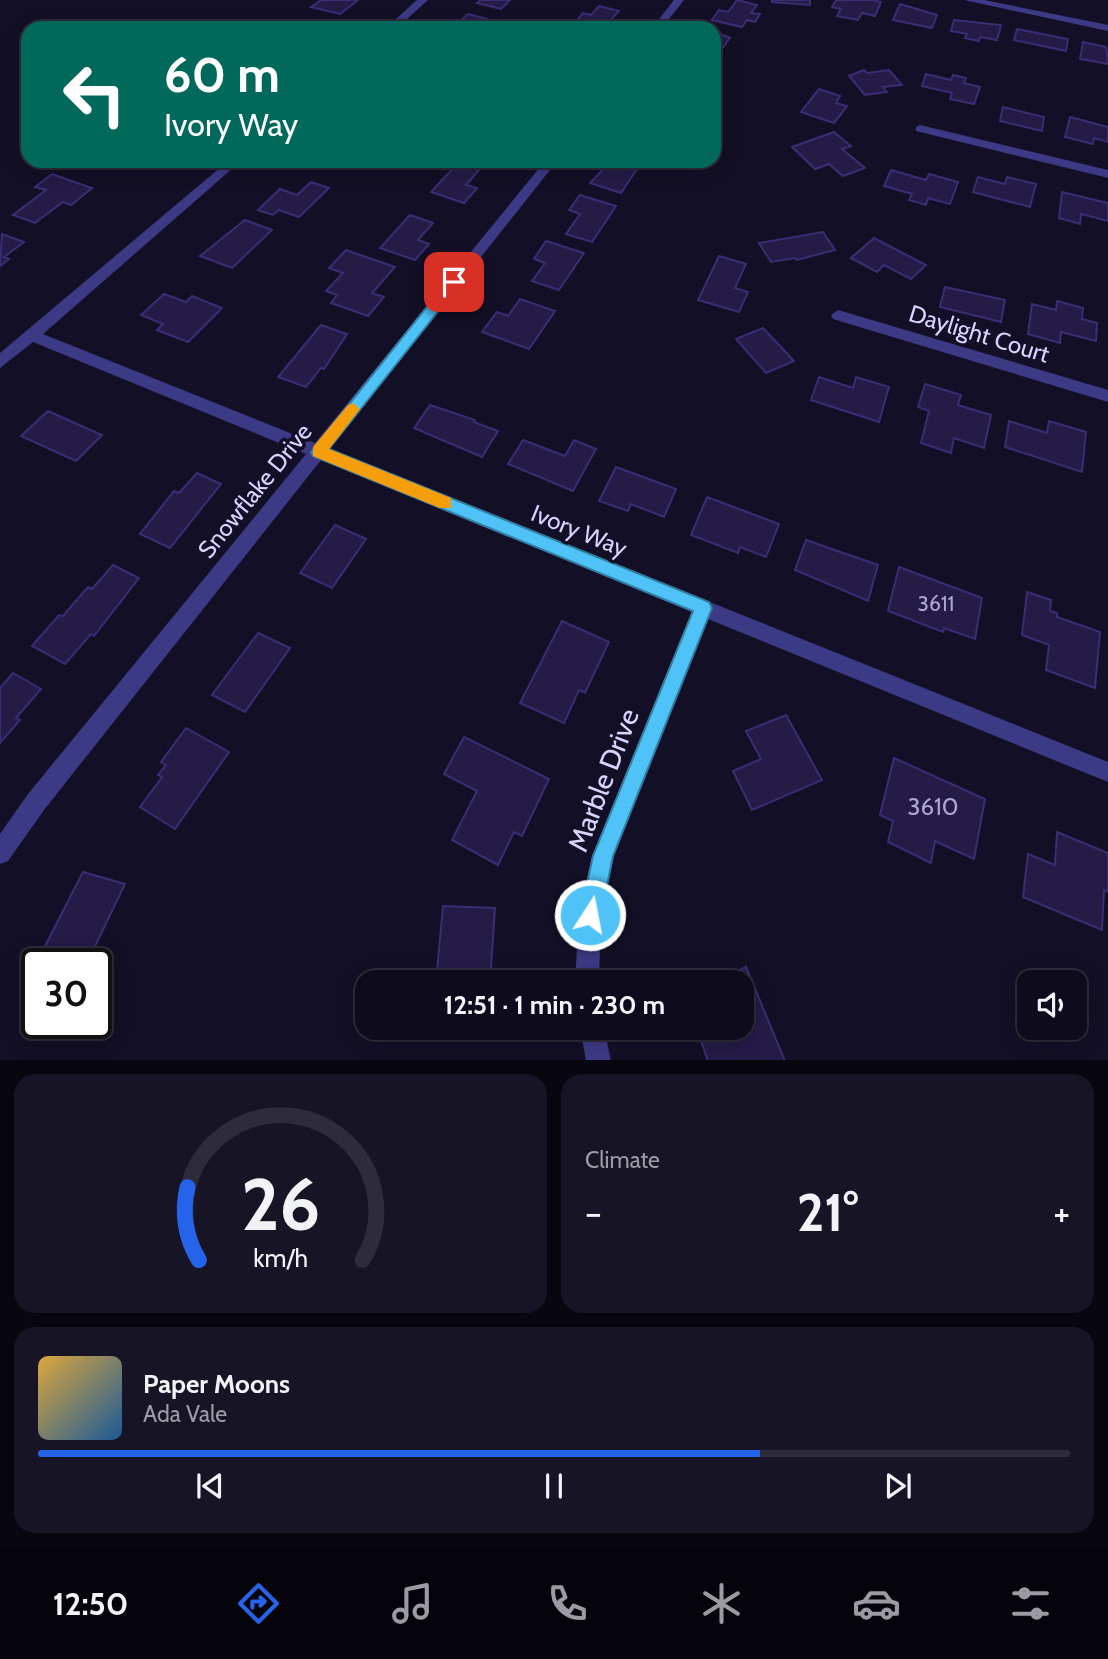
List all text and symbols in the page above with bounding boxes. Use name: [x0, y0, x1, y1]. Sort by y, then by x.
text: 60 m: [164, 45, 280, 104]
icon: left: [49, 49, 140, 140]
text: Ivory Way: [164, 105, 298, 144]
pin: [424, 252, 484, 312]
icon: arrive: [435, 263, 473, 301]
street label: Daylight Court: [905, 298, 1053, 369]
street label: Snowflake Drive: [192, 418, 318, 564]
street label: Ivory Way: [527, 498, 631, 563]
house number: 3611: [918, 591, 954, 616]
street label: Marble Drive: [560, 704, 646, 856]
house number: 3610: [907, 792, 959, 821]
position arrow: [553, 878, 627, 952]
speed limit sign: 30: [21, 948, 112, 1039]
map controls: [1017, 970, 1087, 1040]
button: sound: [1017, 970, 1087, 1040]
text: 12:51 · 1 min · 230 m: [444, 989, 665, 1021]
text: Climate: [585, 1146, 660, 1174]
text: 26: [241, 1160, 320, 1248]
text: 21°: [797, 1181, 858, 1244]
text: −: [585, 1189, 602, 1236]
text: +: [1053, 1189, 1070, 1236]
text: km/h: [253, 1242, 308, 1272]
text: Paper Moons: [143, 1368, 290, 1400]
text: Ada Vale: [143, 1400, 227, 1428]
icon: previous: [191, 1467, 229, 1505]
icon: pause: [535, 1467, 573, 1505]
icon: next: [879, 1467, 917, 1505]
icon: directions: [234, 1579, 283, 1628]
icon: music: [388, 1579, 437, 1628]
icon: phone: [543, 1579, 592, 1628]
icon: climate: [697, 1579, 746, 1628]
icon: car: [852, 1579, 901, 1628]
icon: filters: [1006, 1579, 1055, 1628]
text: 12:50: [53, 1584, 128, 1623]

